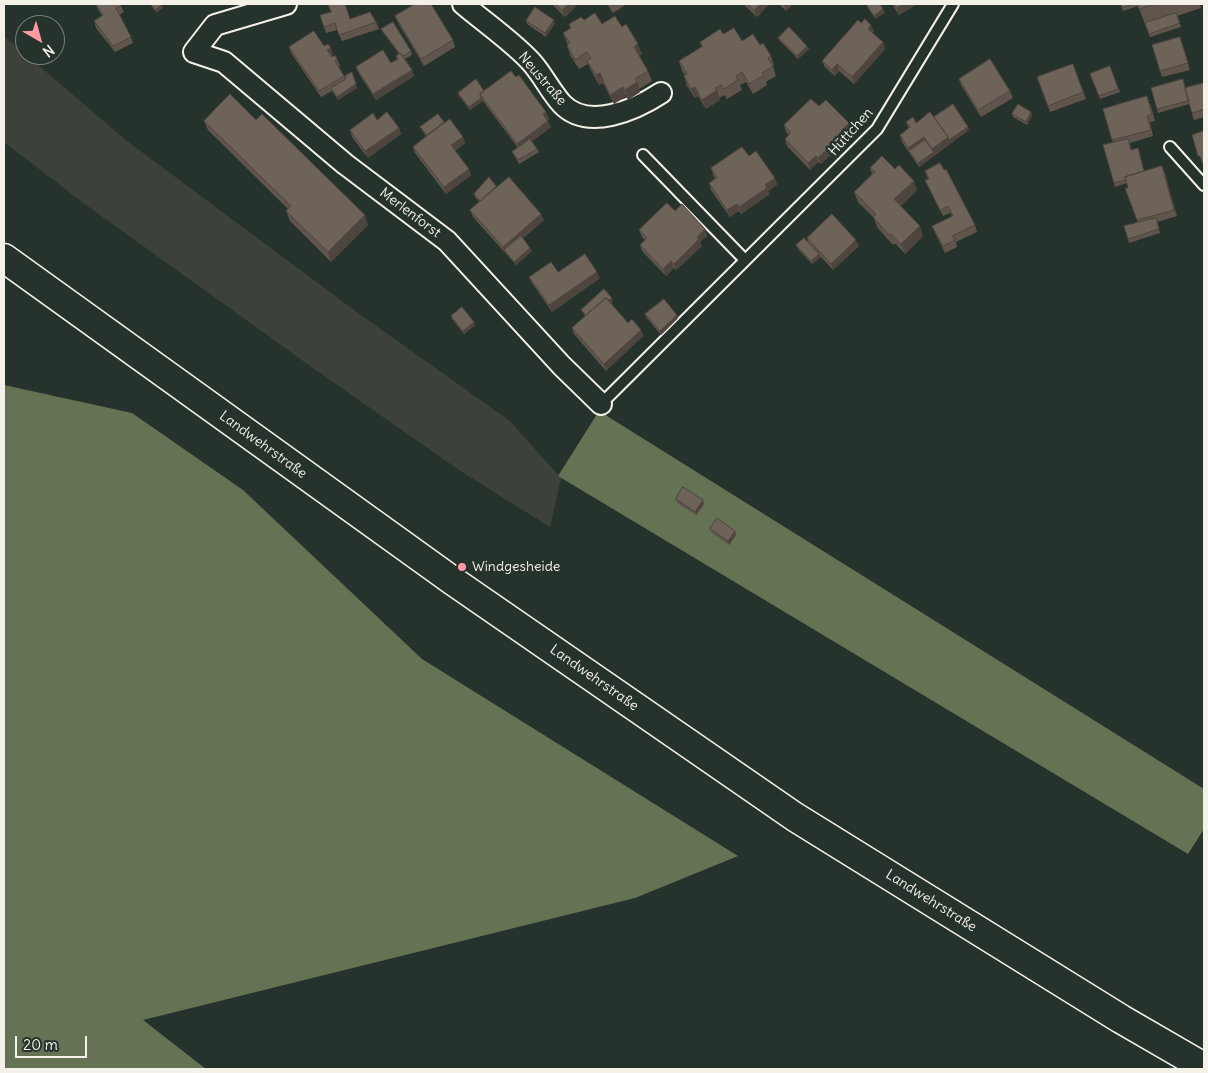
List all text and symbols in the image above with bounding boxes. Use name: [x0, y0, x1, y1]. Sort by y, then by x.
north arrow: [15, 15, 65, 65]
text: N: [39, 41, 58, 61]
street label: Neustraße: [514, 49, 570, 109]
street label: Hüttchen: [825, 105, 877, 159]
street label: Merlenforst: [376, 185, 444, 241]
street label: Landwehrstraße: [216, 408, 310, 482]
place label: Windgesheide: [472, 559, 560, 575]
marker: Windgesheide: [456, 561, 468, 573]
street label: Landwehrstraße: [547, 641, 641, 715]
street label: Landwehrstraße: [882, 866, 980, 936]
scale bar: [18, 1026, 90, 1058]
text: 20 m: [23, 1035, 58, 1054]

